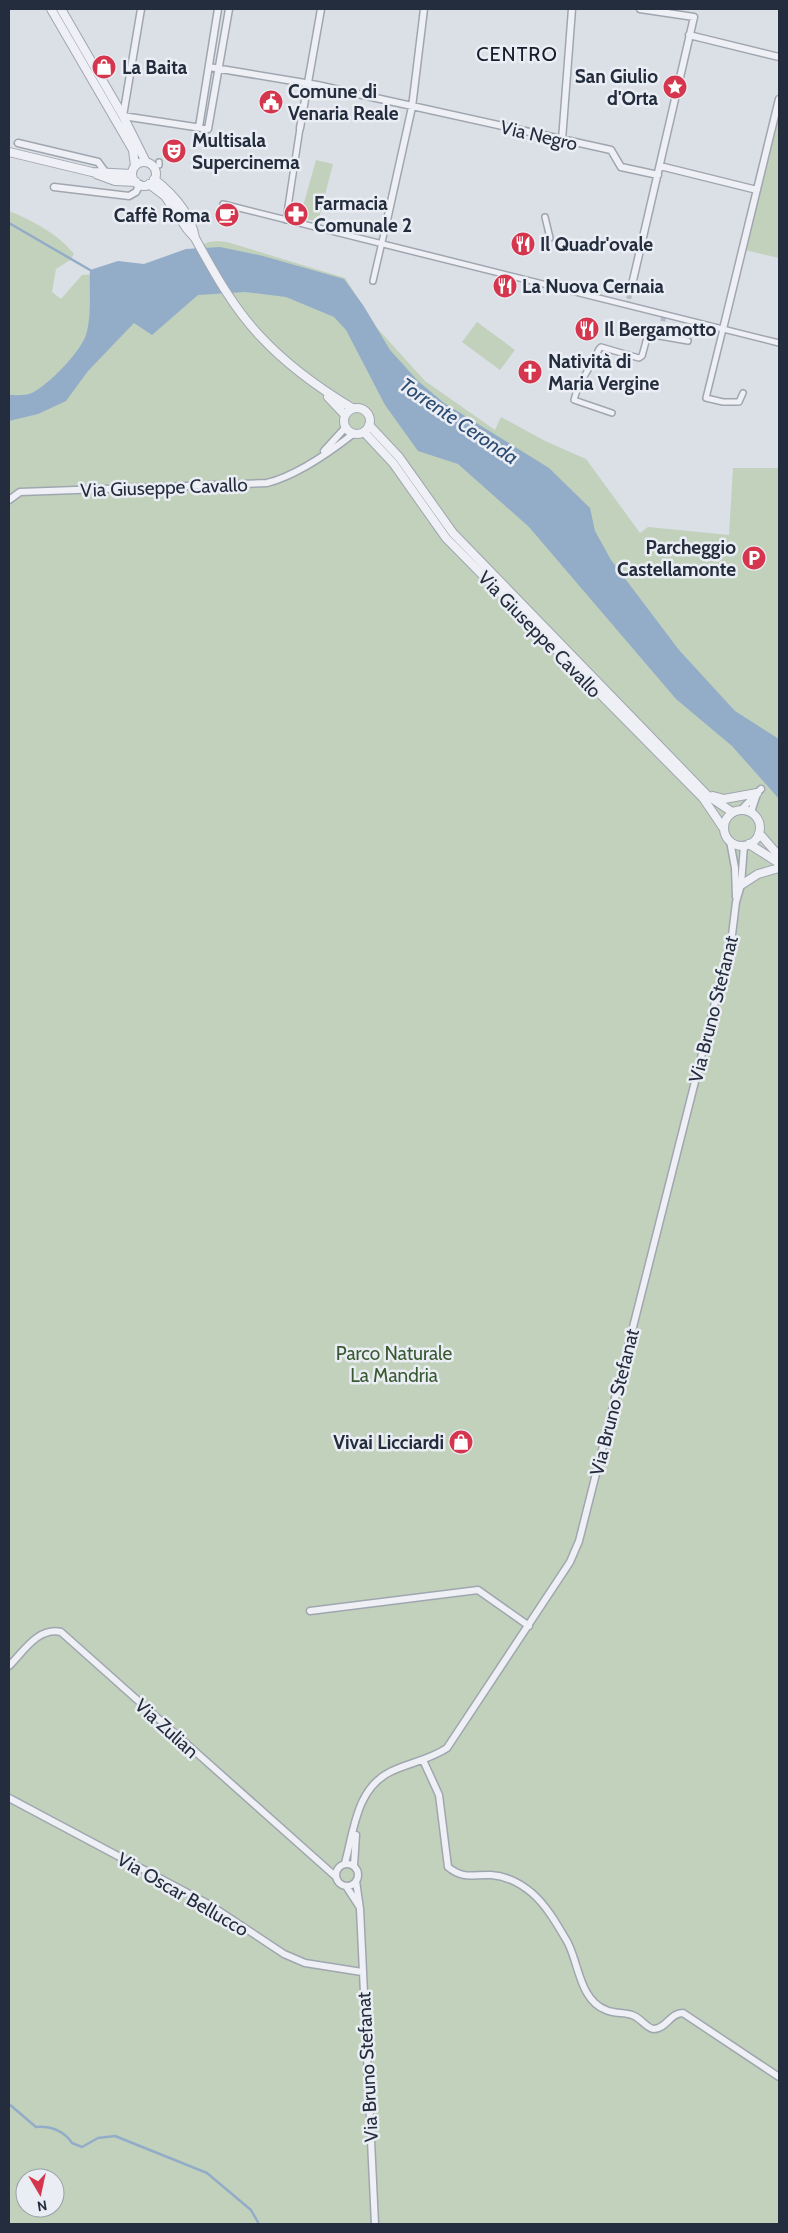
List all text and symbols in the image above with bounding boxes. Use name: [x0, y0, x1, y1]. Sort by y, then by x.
district label: CENTRO: [476, 42, 558, 66]
shop icon: La Baita: [91, 54, 117, 80]
place label: La Baita: [122, 56, 188, 79]
place label: San Giulio d'Orta: [575, 65, 659, 110]
place icon: San Giulio d'Orta: [662, 74, 688, 100]
place label: Comune di Venaria Reale: [288, 80, 399, 125]
public building icon: Comune di Venaria Reale: [258, 89, 284, 115]
street label: Via Negro: [498, 115, 580, 156]
place label: Multisala Supercinema: [192, 129, 300, 174]
theatre icon: Multisala Supercinema: [161, 138, 187, 164]
place label: Farmacia Comunale 2: [314, 192, 412, 237]
pharmacy icon: Farmacia Comunale 2: [283, 201, 309, 227]
cafe icon: Caffè Roma: [214, 202, 240, 228]
place label: Caffè Roma: [114, 204, 211, 227]
restaurant icon: Il Quadr'ovale: [510, 231, 536, 257]
place label: Il Quadr'ovale: [540, 233, 653, 256]
restaurant icon: La Nuova Cernaia: [492, 273, 518, 299]
place label: La Nuova Cernaia: [522, 275, 665, 298]
restaurant icon: Il Bergamotto: [574, 316, 600, 342]
place label: Il Bergamotto: [604, 318, 717, 341]
place label: Natività di Maria Vergine: [548, 350, 660, 395]
church icon: Natività di Maria Vergine: [517, 359, 543, 385]
water label: Torrente Ceronda: [395, 373, 523, 469]
street label: Via Giuseppe Cavallo: [80, 473, 248, 502]
place label: Parcheggio Castellamonte: [617, 536, 736, 581]
parking icon: Parcheggio Castellamonte: [741, 545, 767, 571]
street label: Via Giuseppe Cavallo: [473, 566, 606, 703]
street label: Via Bruno Stefanat: [684, 933, 743, 1085]
street label: Via Bruno Stefanat: [585, 1326, 644, 1478]
park label: Parco Naturale La Mandria: [336, 1342, 452, 1387]
shop icon: Vivai Licciardi: [448, 1429, 474, 1455]
place label: Vivai Licciardi: [333, 1431, 444, 1454]
street label: Via Zulian: [130, 1694, 203, 1763]
street label: Via Oscar Bellucco: [113, 1848, 252, 1941]
street label: Via Bruno Stefanat: [352, 1991, 383, 2143]
north arrow: [15, 2168, 65, 2218]
text: N: [36, 2196, 48, 2216]

